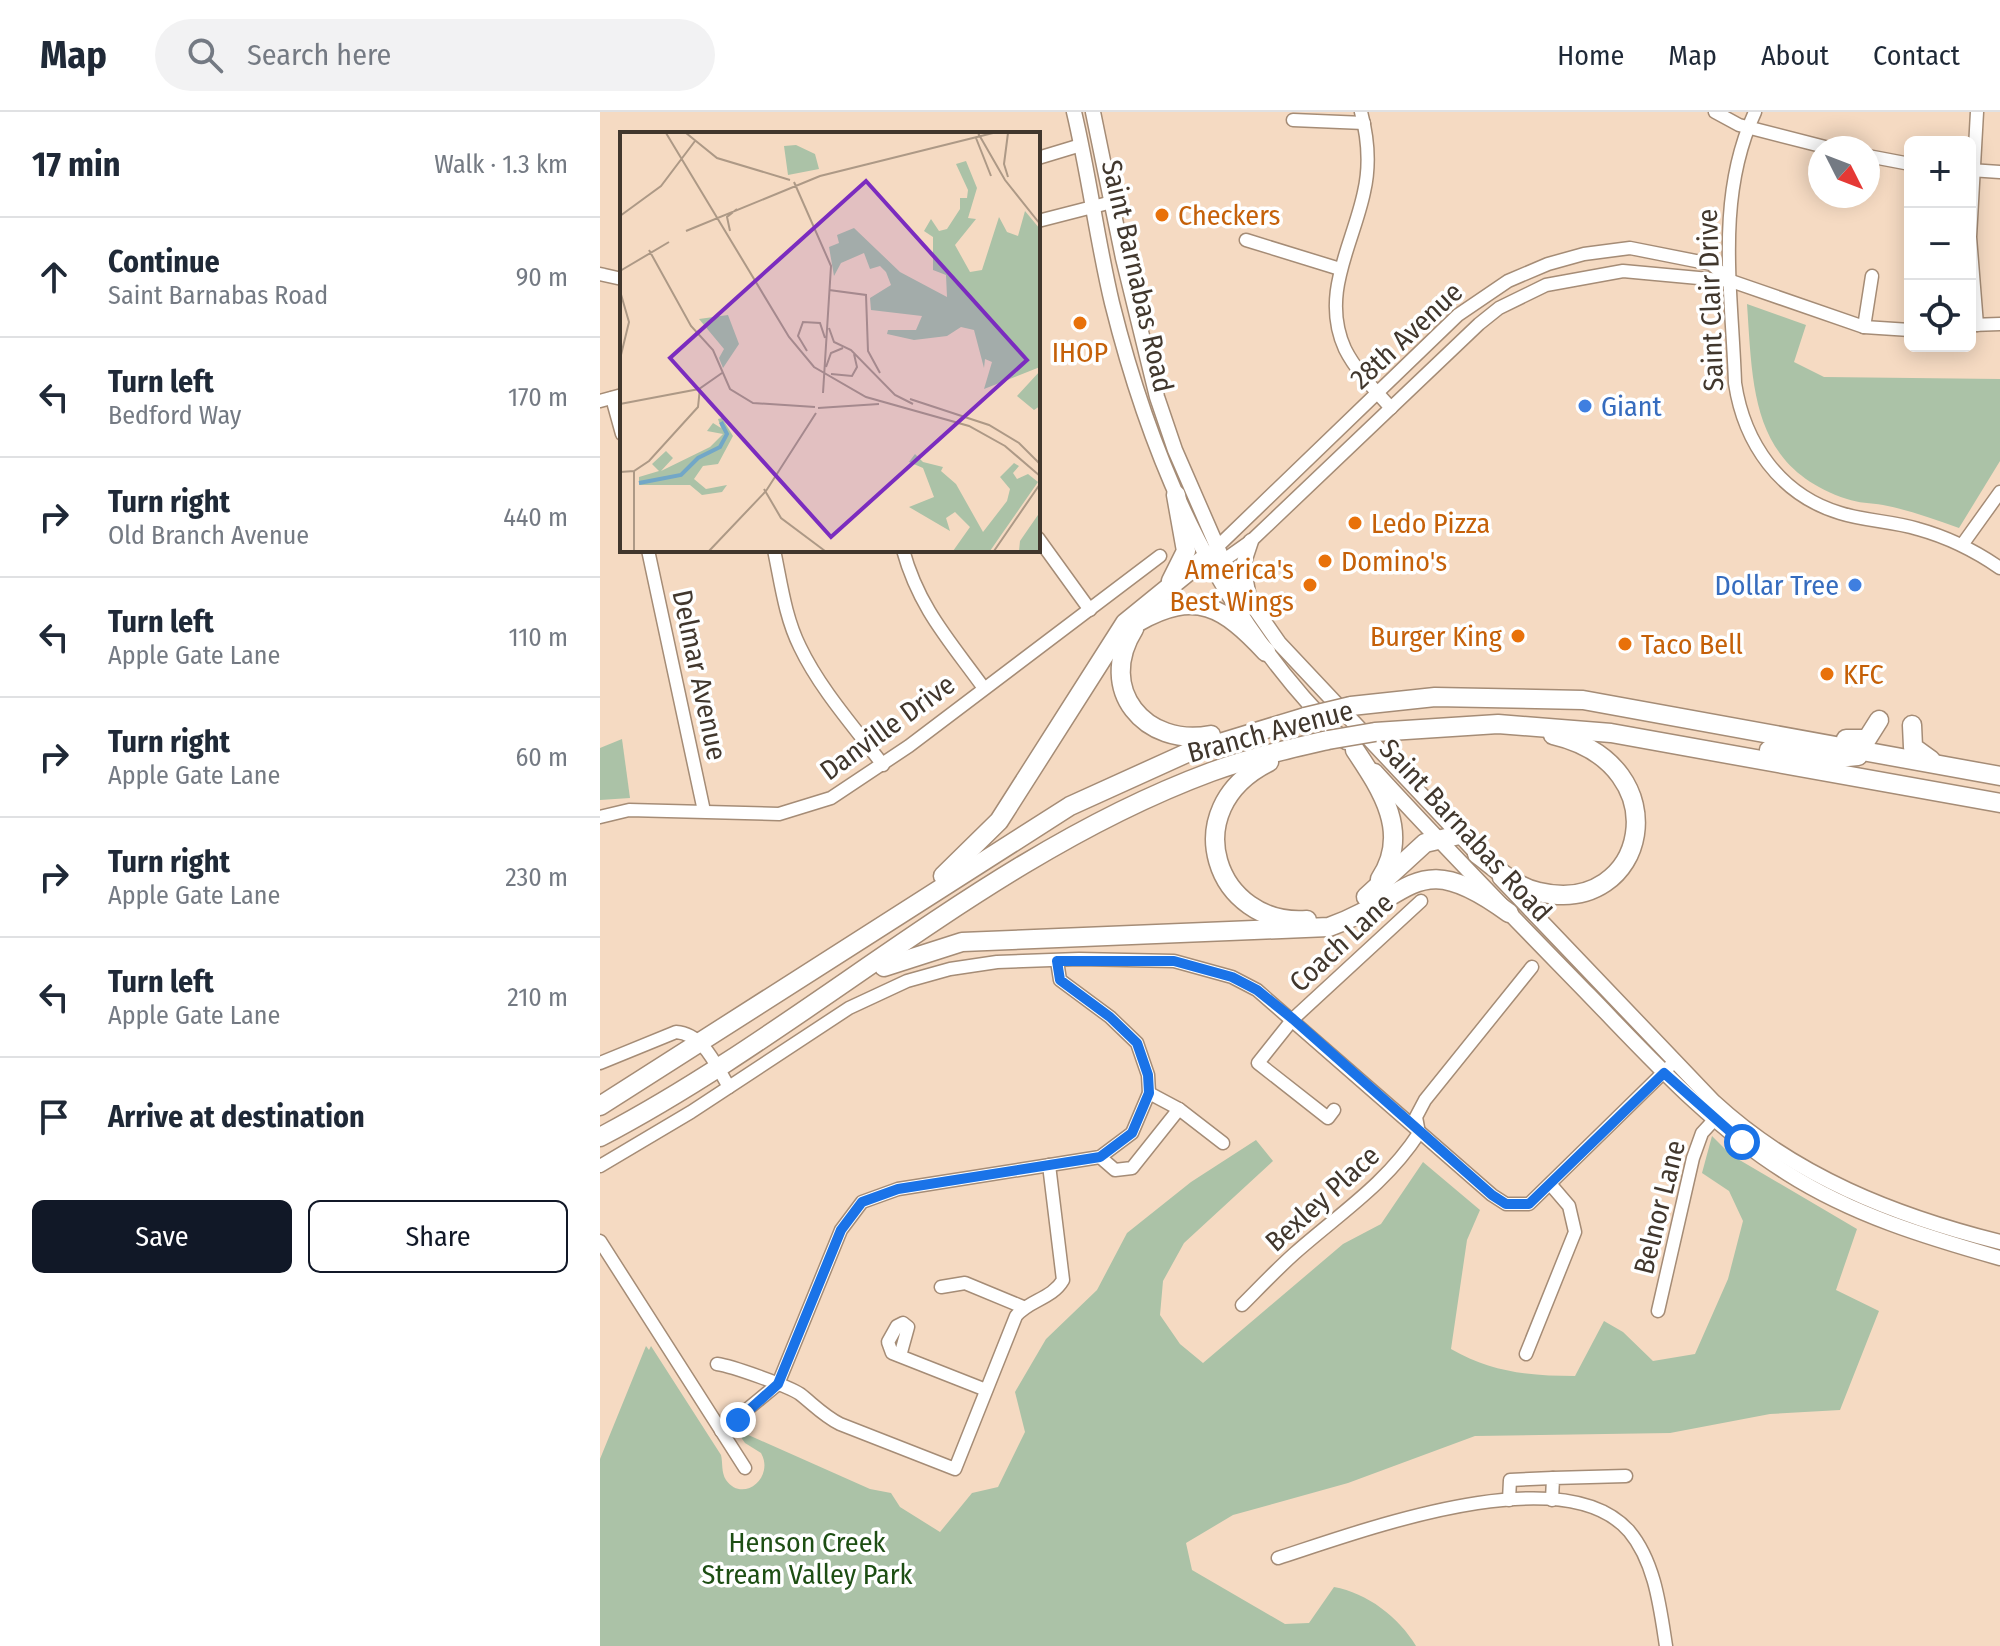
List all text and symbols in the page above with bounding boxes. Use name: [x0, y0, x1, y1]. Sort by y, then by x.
search box: [155, 19, 715, 91]
text: Map: [40, 32, 107, 78]
icon: search: [183, 33, 227, 77]
text: Search here: [247, 37, 391, 73]
text: Home: [1557, 39, 1624, 72]
text: Map: [1668, 39, 1717, 72]
text: About: [1761, 39, 1829, 72]
text: Contact: [1873, 39, 1960, 72]
inset map: [620, 132, 1040, 552]
north arrow: [1808, 136, 1880, 208]
map controls: [1904, 136, 1976, 352]
button: +: [1904, 136, 1976, 208]
text: 17 min: [32, 144, 121, 185]
text: Walk · 1.3 km: [434, 149, 568, 180]
street label: Saint Barnabas Road: [1095, 157, 1180, 395]
place label: Checkers: [1178, 199, 1280, 232]
marker: Checkers: [1153, 206, 1171, 224]
street label: Saint Clair Drive: [1691, 208, 1730, 392]
button: −: [1904, 208, 1976, 280]
text: Continue: [108, 244, 220, 280]
icon: ahead: [32, 255, 76, 299]
text: 90 m: [516, 262, 568, 293]
street label: 28th Avenue: [1344, 275, 1469, 396]
text: Saint Barnabas Road: [108, 280, 328, 311]
button: locate: [1904, 280, 1976, 352]
marker: IHOP: [1071, 314, 1089, 332]
place label: IHOP: [1052, 336, 1108, 369]
text: Turn left: [108, 364, 214, 400]
icon: left: [32, 375, 76, 419]
text: 170 m: [508, 382, 568, 413]
place label: Giant: [1601, 390, 1663, 423]
marker: Giant: [1576, 397, 1594, 415]
text: Bedford Way: [108, 400, 241, 431]
text: Turn right: [108, 484, 230, 520]
icon: right: [32, 495, 76, 539]
text: 440 m: [503, 502, 568, 533]
place label: Ledo Pizza: [1371, 507, 1490, 540]
marker: Ledo Pizza: [1346, 514, 1364, 532]
text: Old Branch Avenue: [108, 520, 309, 551]
place label: Domino's: [1341, 545, 1447, 578]
marker: Domino's: [1316, 552, 1334, 570]
place label: America's Best Wings: [1169, 553, 1294, 618]
place label: Dollar Tree: [1715, 569, 1839, 602]
marker: America's Best Wings: [1301, 576, 1319, 594]
marker: Dollar Tree: [1846, 576, 1864, 594]
street label: Delmar Avenue: [665, 587, 734, 763]
text: Turn left: [108, 604, 214, 640]
icon: left: [32, 615, 76, 659]
place label: Burger King: [1370, 620, 1503, 653]
text: 110 m: [508, 622, 568, 653]
marker: Burger King: [1509, 627, 1527, 645]
place label: Taco Bell: [1641, 628, 1743, 661]
marker: Taco Bell: [1616, 635, 1634, 653]
text: Apple Gate Lane: [108, 640, 280, 671]
place label: KFC: [1843, 658, 1884, 691]
marker: KFC: [1818, 665, 1836, 683]
street label: Danville Drive: [814, 668, 961, 787]
street label: Branch Avenue: [1184, 694, 1357, 769]
text: Turn right: [108, 724, 230, 760]
street label: Saint Barnabas Road: [1373, 732, 1559, 928]
icon: right: [32, 735, 76, 779]
text: 60 m: [515, 742, 568, 773]
text: Apple Gate Lane: [108, 760, 280, 791]
text: Turn right: [108, 844, 230, 880]
icon: right: [32, 855, 76, 899]
text: 230 m: [505, 862, 568, 893]
text: Apple Gate Lane: [108, 880, 280, 911]
street label: Coach Lane: [1283, 886, 1400, 999]
text: Turn left: [108, 964, 214, 1000]
icon: left: [32, 975, 76, 1019]
text: 210 m: [507, 982, 568, 1013]
text: Apple Gate Lane: [108, 1000, 280, 1031]
icon: arrive: [32, 1095, 76, 1139]
text: Arrive at destination: [108, 1099, 365, 1135]
route start: [1724, 1124, 1760, 1160]
street label: Belnor Lane: [1627, 1137, 1692, 1278]
street label: Bexley Place: [1259, 1139, 1386, 1258]
button: Save: [32, 1200, 292, 1273]
button: Share: [308, 1200, 568, 1273]
route end: [720, 1402, 756, 1438]
park label: Henson Creek Stream Valley Park: [701, 1526, 914, 1591]

